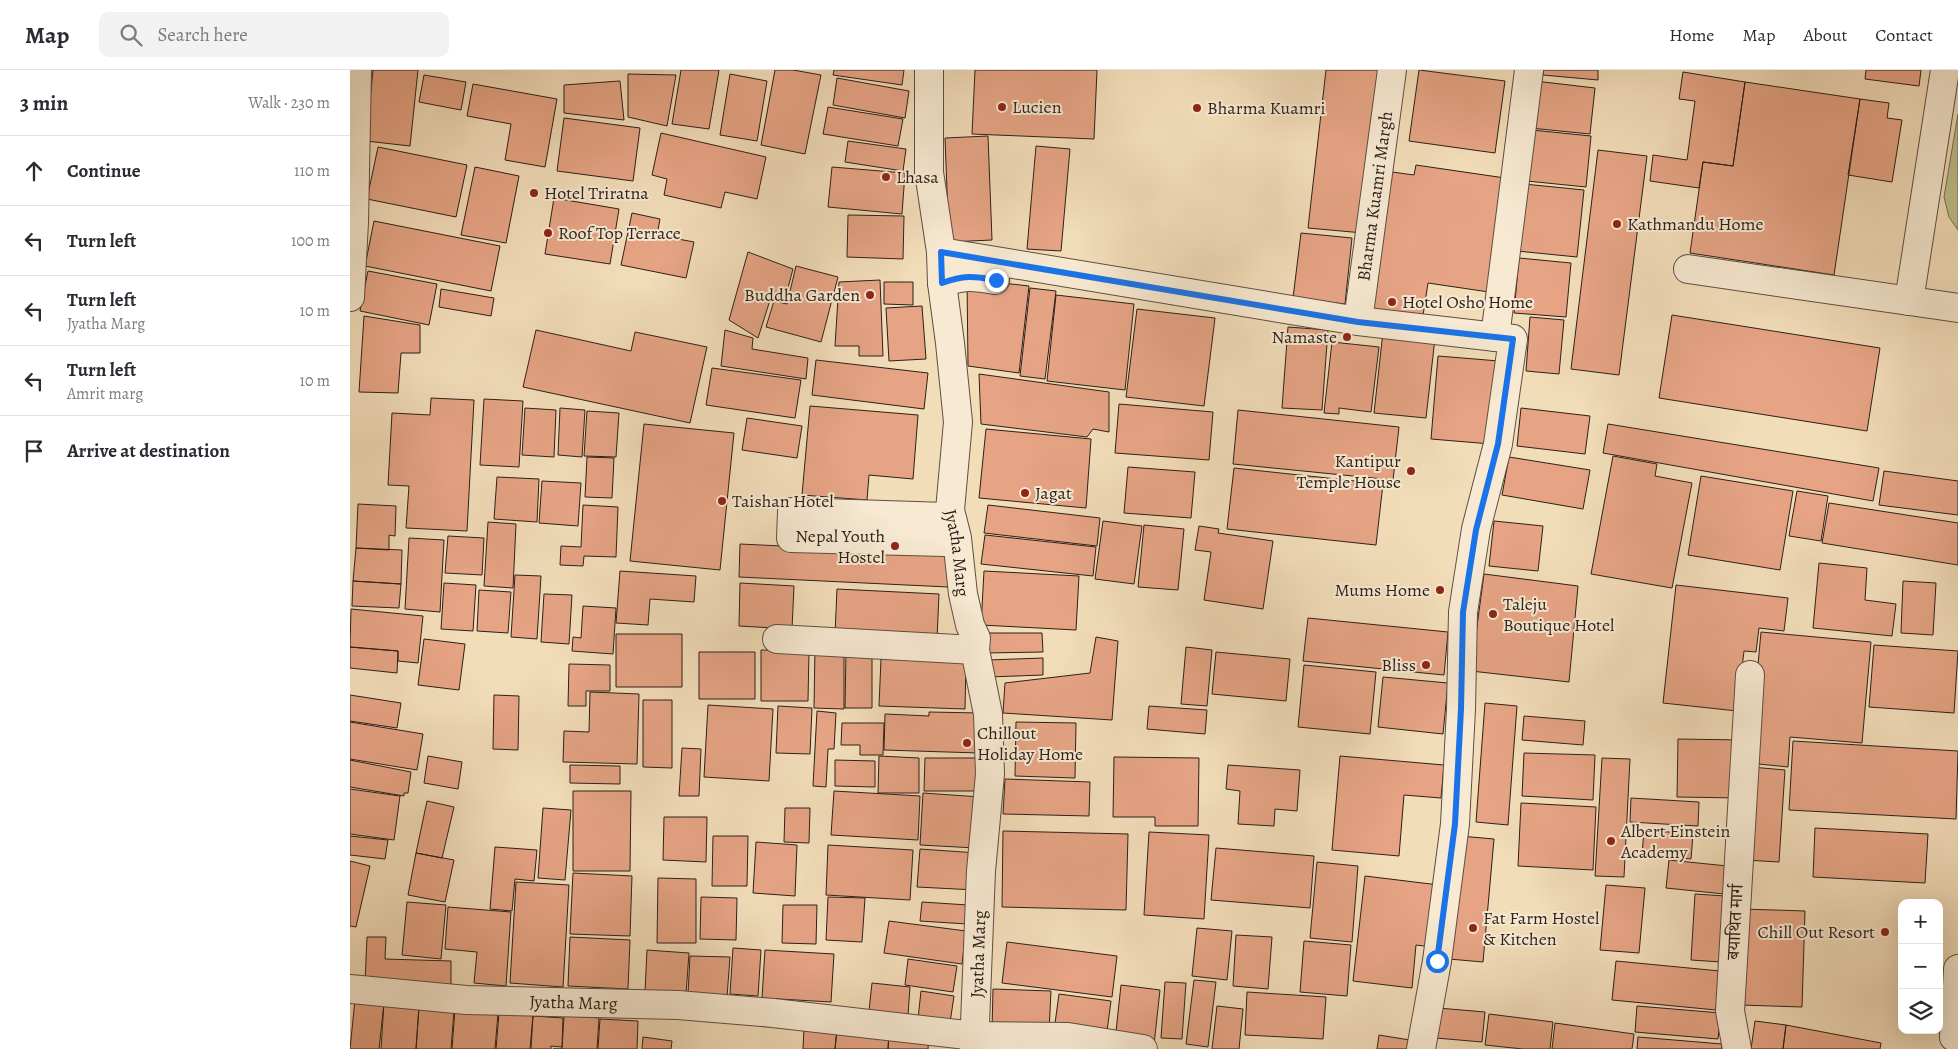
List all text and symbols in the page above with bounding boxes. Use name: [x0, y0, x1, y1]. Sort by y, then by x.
search box: [99, 12, 449, 57]
text: Map: [25, 19, 69, 51]
icon: search: [117, 21, 145, 49]
text: Search here: [157, 22, 248, 48]
text: Home: [1669, 23, 1714, 47]
text: Map: [1742, 23, 1775, 47]
text: About: [1803, 23, 1847, 47]
text: Contact: [1875, 23, 1933, 47]
text: 3 min: [20, 89, 68, 117]
text: Walk · 230 m: [248, 92, 330, 114]
place label: Lucien: [1012, 95, 1062, 119]
place label: Bharma Kuamri: [1207, 96, 1326, 120]
marker: Lucien: [996, 101, 1008, 113]
marker: Bharma Kuamri: [1191, 102, 1203, 114]
street label: Bharma Kuamri Margh: [1352, 109, 1398, 283]
icon: ahead: [20, 157, 48, 185]
text: Continue: [67, 158, 141, 184]
text: 110 m: [294, 160, 330, 182]
place label: Lhasa: [896, 165, 939, 189]
marker: Lhasa: [880, 171, 892, 183]
place label: Hotel Triratna: [544, 181, 649, 205]
marker: Hotel Triratna: [528, 187, 540, 199]
place label: Kathmandu Home: [1627, 212, 1763, 236]
marker: Kathmandu Home: [1611, 218, 1623, 230]
place label: Roof Top Terrace: [558, 221, 681, 245]
icon: left: [20, 227, 48, 255]
marker: Roof Top Terrace: [542, 227, 554, 239]
text: Turn left: [67, 228, 136, 254]
text: 100 m: [291, 230, 330, 252]
route end: [985, 269, 1008, 292]
place label: Buddha Garden: [744, 283, 860, 307]
text: Turn left: [67, 287, 136, 313]
marker: Buddha Garden: [864, 289, 876, 301]
place label: Hotel Osho Home: [1402, 290, 1533, 314]
marker: Hotel Osho Home: [1386, 296, 1398, 308]
icon: left: [20, 297, 48, 325]
text: 10 m: [300, 300, 330, 322]
text: Jyatha Marg: [67, 313, 145, 335]
place label: Namaste: [1271, 325, 1337, 349]
marker: Namaste: [1341, 331, 1353, 343]
text: Turn left: [67, 357, 136, 383]
icon: left: [20, 367, 48, 395]
text: 10 m: [300, 370, 330, 392]
text: Amrit marg: [67, 383, 143, 405]
icon: arrive: [20, 437, 48, 465]
text: Arrive at destination: [67, 438, 230, 464]
place label: Kantipur Temple House: [1296, 449, 1401, 494]
marker: Kantipur Temple House: [1405, 465, 1417, 477]
place label: Jagat: [1035, 481, 1072, 505]
marker: Jagat: [1019, 487, 1031, 499]
place label: Taishan Hotel: [732, 489, 834, 513]
marker: Taishan Hotel: [716, 495, 728, 507]
street label: Jyatha Marg: [938, 507, 975, 598]
place label: Nepal Youth Hostel: [795, 524, 886, 569]
marker: Nepal Youth Hostel: [889, 540, 901, 552]
place label: Mums Home: [1334, 578, 1430, 602]
marker: Mums Home: [1434, 584, 1446, 596]
place label: Taleju Boutique Hotel: [1503, 592, 1615, 637]
marker: Taleju Boutique Hotel: [1487, 608, 1499, 620]
place label: Bliss: [1381, 653, 1416, 677]
marker: Bliss: [1420, 659, 1432, 671]
place label: Chillout Holiday Home: [977, 721, 1083, 766]
marker: Chillout Holiday Home: [961, 737, 973, 749]
place label: Albert Einstein Academy: [1620, 819, 1731, 864]
marker: Albert Einstein Academy: [1605, 835, 1617, 847]
street label: बयाथित मार्ग: [1721, 882, 1749, 961]
map controls: [1898, 899, 1943, 1034]
button: +: [1898, 899, 1943, 944]
place label: Fat Farm Hostel & Kitchen: [1483, 906, 1600, 951]
street label: Jyatha Marg: [964, 910, 992, 998]
place label: Chill Out Resort: [1757, 920, 1875, 944]
marker: Fat Farm Hostel & Kitchen: [1467, 922, 1479, 934]
marker: Chill Out Resort: [1879, 926, 1891, 938]
button: −: [1898, 944, 1943, 989]
route start: [1426, 950, 1449, 973]
street label: Jyatha Marg: [529, 989, 618, 1016]
button: layers: [1898, 989, 1943, 1034]

